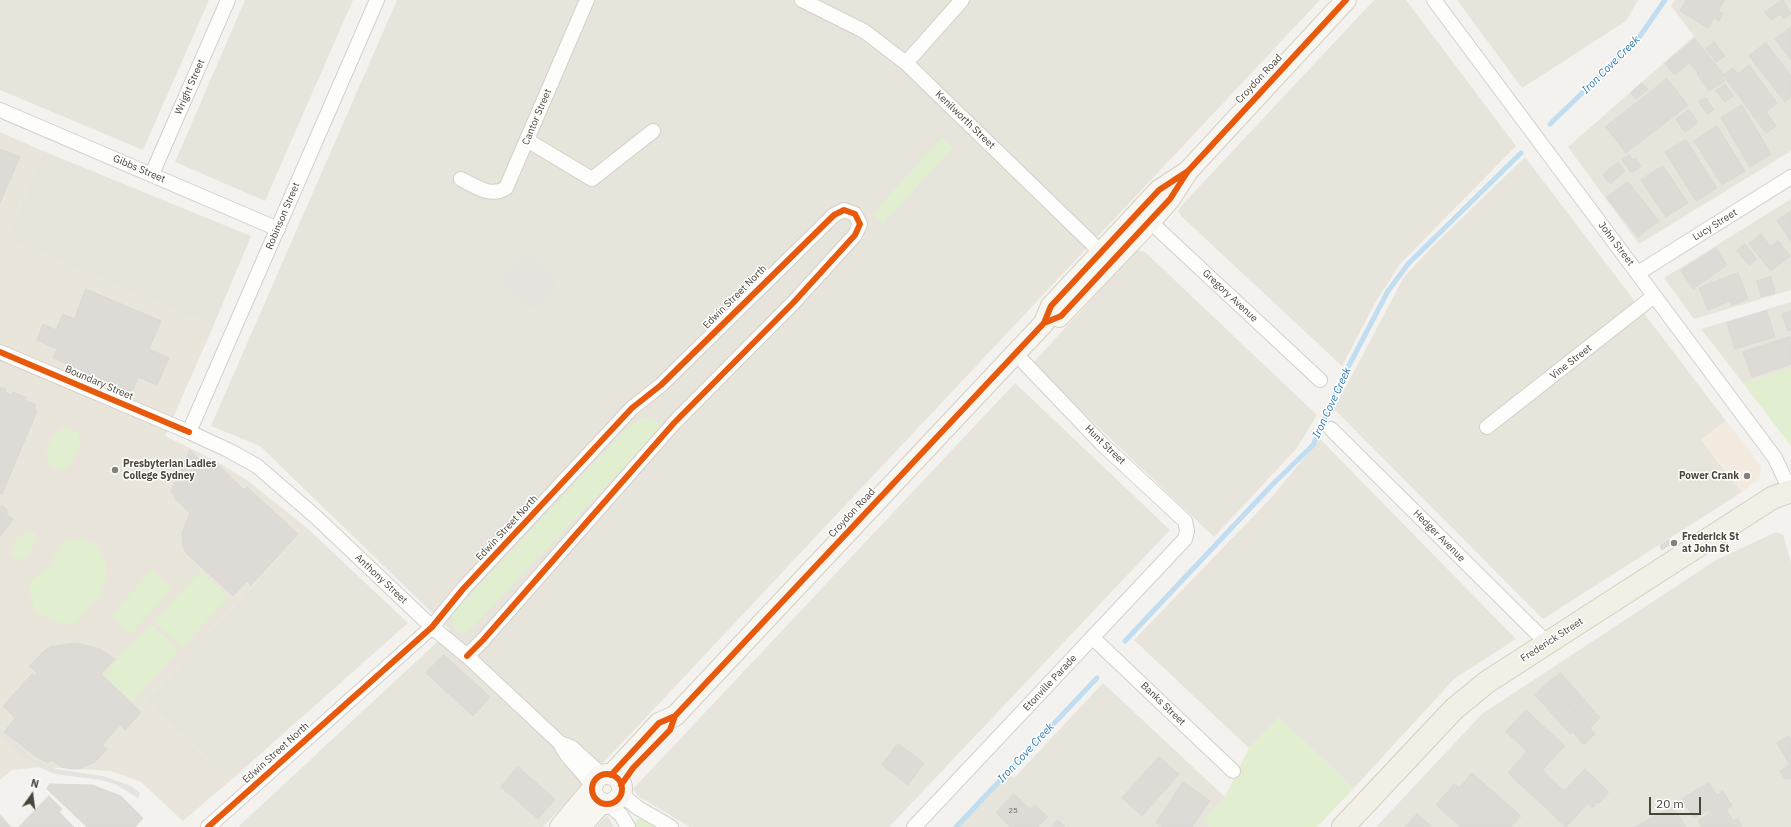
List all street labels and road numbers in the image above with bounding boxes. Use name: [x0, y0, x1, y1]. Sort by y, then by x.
street label: Croydon Road: [1233, 52, 1285, 106]
street label: Wright Street: [172, 58, 208, 116]
street label: Cantor Street: [520, 87, 554, 147]
street label: Kenilworth Street: [933, 88, 997, 152]
street label: Gibbs Street: [111, 153, 167, 185]
street label: Robinson Street: [263, 181, 303, 251]
street label: Lucy Street: [1690, 207, 1740, 243]
street label: John Street: [1596, 220, 1636, 268]
street label: Edwin Street North: [701, 263, 769, 331]
street label: Gregory Avenue: [1200, 267, 1260, 325]
street label: Vine Street: [1548, 342, 1594, 382]
street label: Boundary Street: [63, 363, 135, 403]
street label: Hunt Street: [1082, 423, 1128, 467]
street label: Croydon Road: [826, 486, 878, 540]
street label: Edwin Street North: [474, 493, 540, 563]
street label: Hedger Avenue: [1411, 508, 1467, 564]
street label: Anthony Street: [352, 552, 410, 606]
street label: Frederick Street: [1519, 615, 1585, 665]
street label: Etonville Parade: [1021, 652, 1079, 714]
street label: Banks Street: [1138, 680, 1188, 728]
street label: Edwin Street North: [240, 720, 312, 786]

